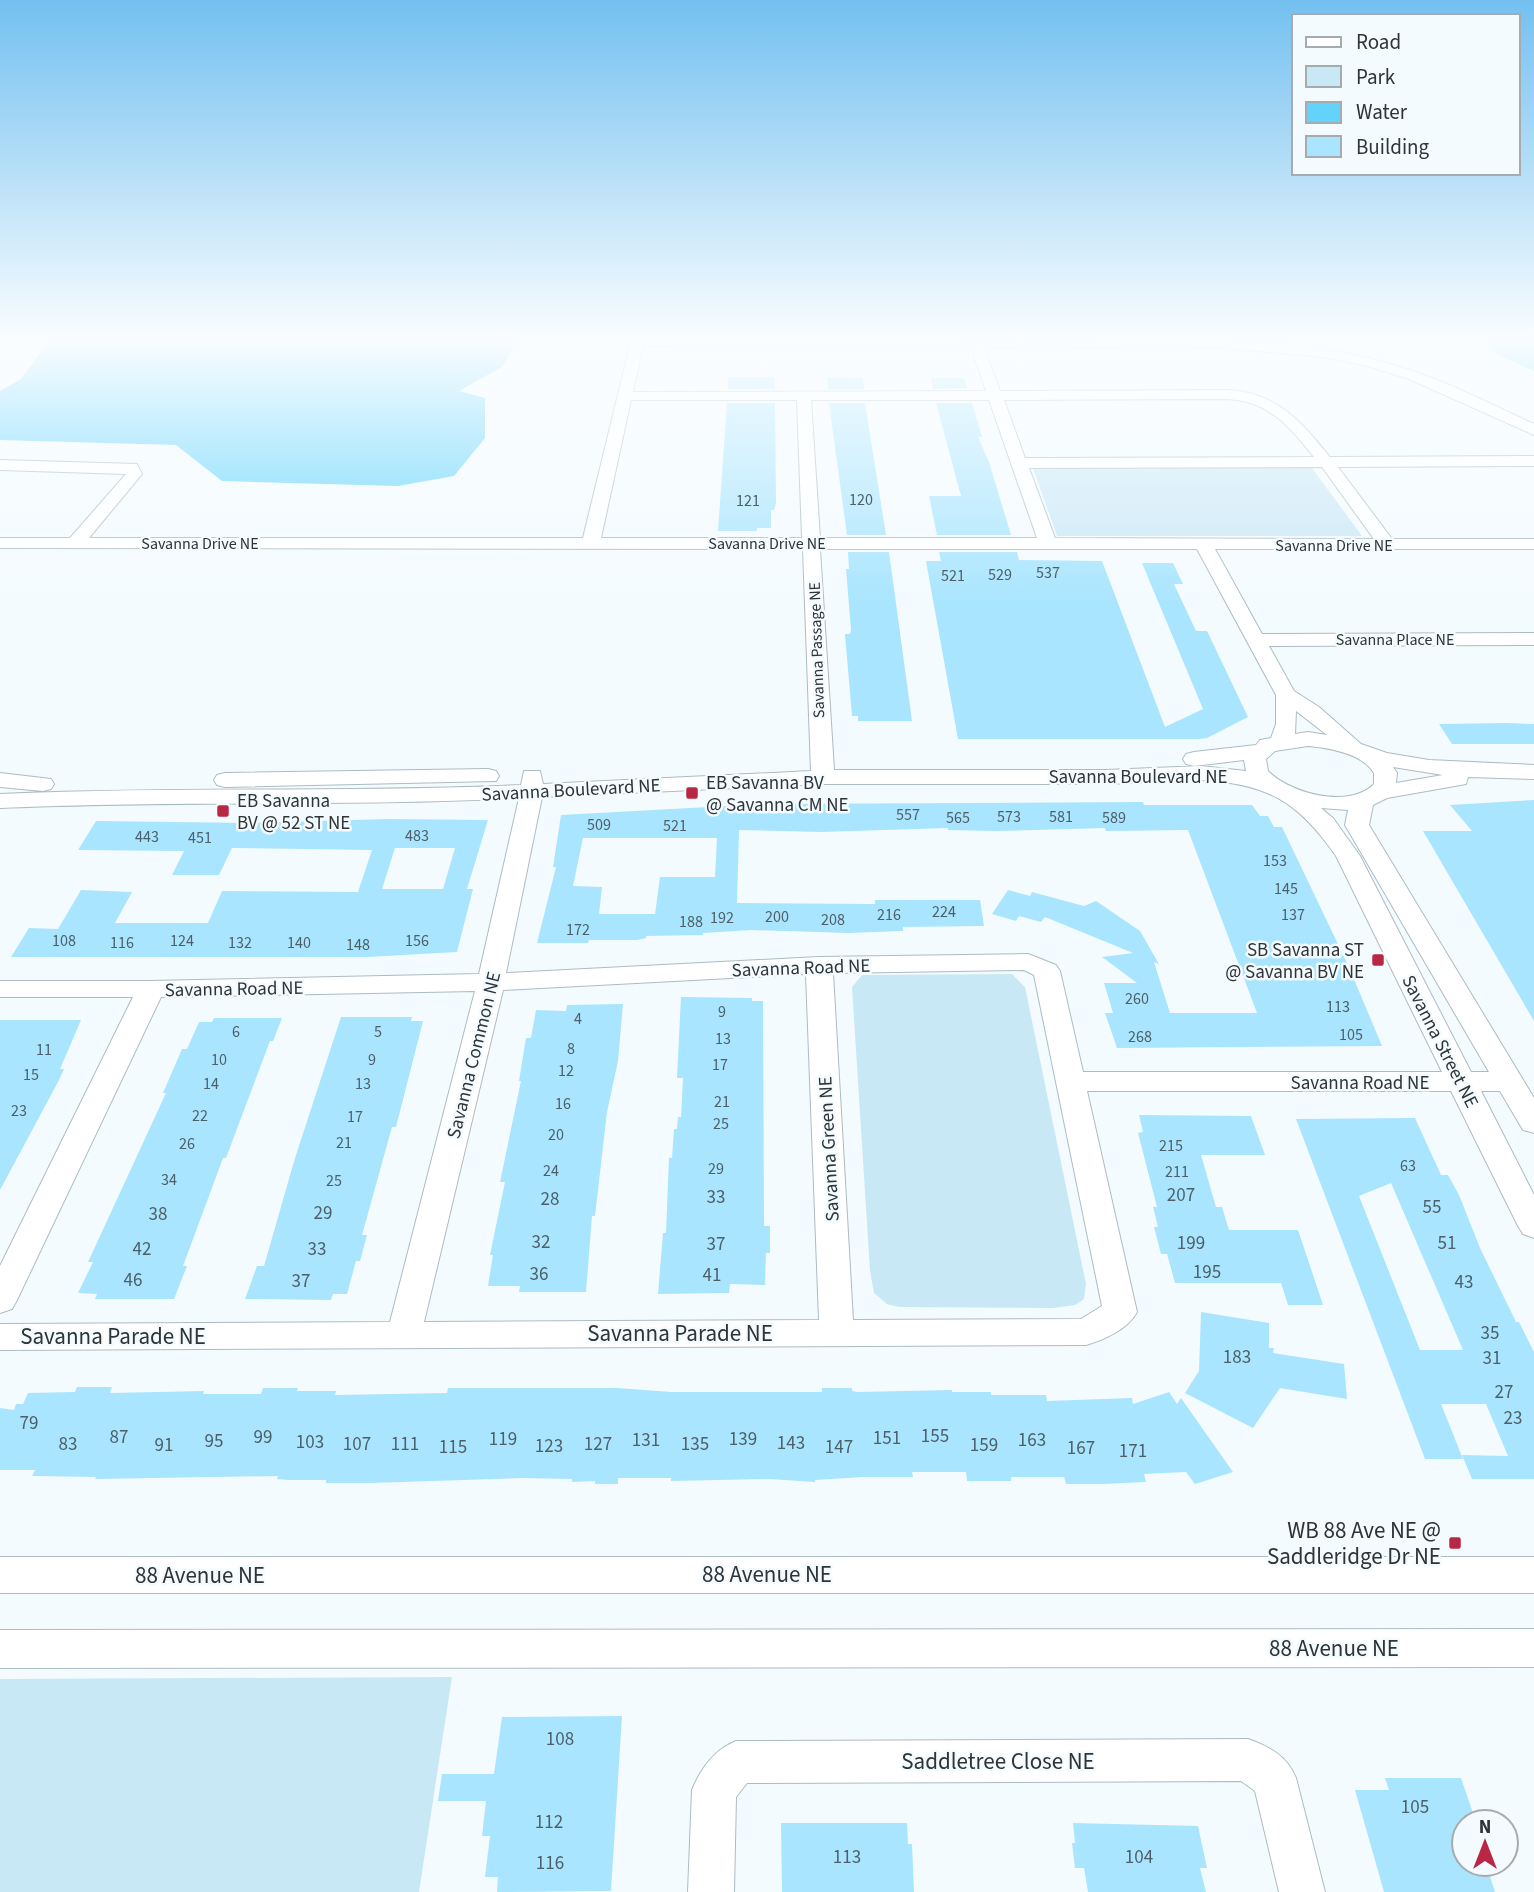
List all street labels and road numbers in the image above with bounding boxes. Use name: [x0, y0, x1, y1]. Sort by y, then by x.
street label: Savanna Drive NE: [141, 533, 259, 555]
street label: Savanna Drive NE: [708, 533, 826, 555]
street label: Savanna Drive NE: [1275, 535, 1393, 557]
street label: Savanna Passage NE: [804, 581, 830, 718]
street label: Savanna Place NE: [1336, 629, 1454, 651]
street label: Savanna Boulevard NE: [1048, 764, 1228, 791]
street label: Savanna Boulevard NE: [481, 772, 661, 809]
street label: Savanna Road NE: [731, 953, 871, 984]
street label: Savanna Common NE: [441, 969, 508, 1142]
street label: Savanna Street NE: [1395, 971, 1485, 1113]
street label: Savanna Road NE: [164, 975, 304, 1004]
street label: Savanna Road NE: [1291, 1070, 1429, 1097]
street label: Savanna Green NE: [812, 1076, 847, 1222]
street label: Savanna Parade NE: [587, 1317, 773, 1350]
street label: Savanna Parade NE: [20, 1320, 206, 1353]
street label: 88 Avenue NE: [702, 1558, 832, 1591]
street label: 88 Avenue NE: [135, 1559, 265, 1592]
street label: 88 Avenue NE: [1269, 1632, 1399, 1665]
street label: Saddletree Close NE: [901, 1745, 1095, 1778]

